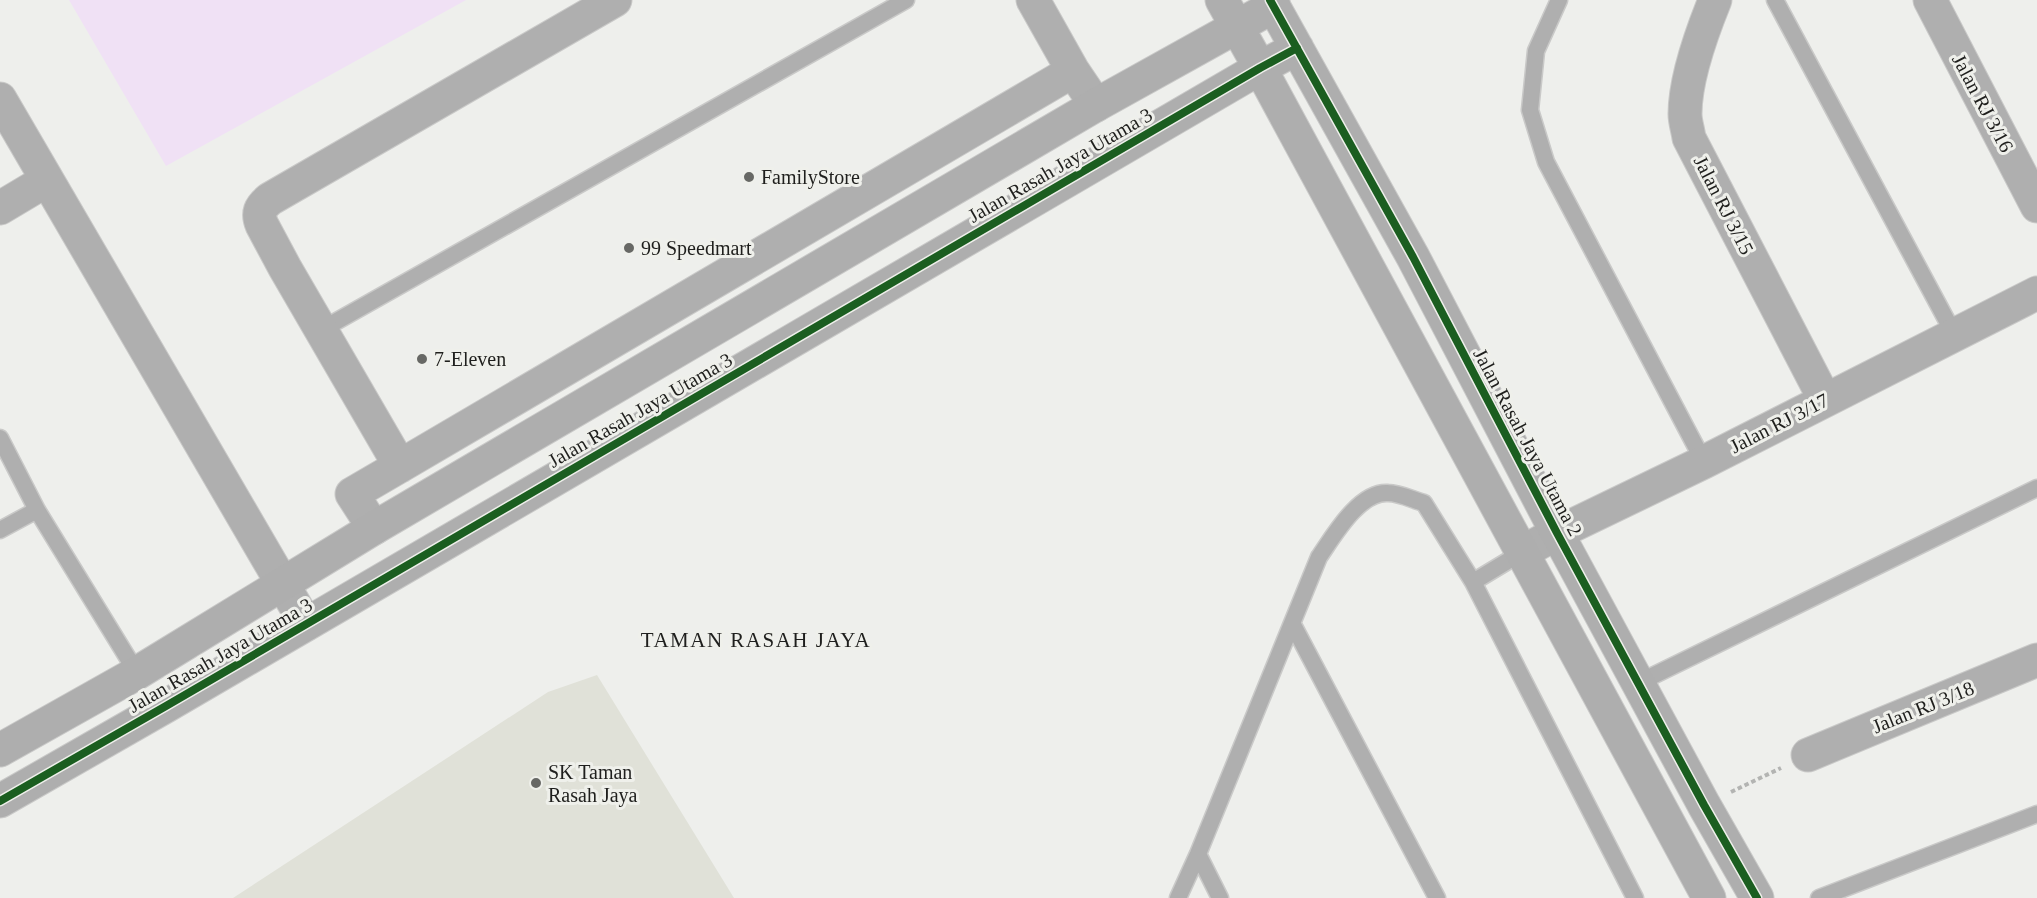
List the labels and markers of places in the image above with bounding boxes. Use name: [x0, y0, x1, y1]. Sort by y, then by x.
place label: FamilyStore: [761, 166, 860, 189]
marker: FamilyStore: [742, 170, 756, 184]
place label: 99 Speedmart: [641, 237, 752, 260]
marker: 99 Speedmart: [622, 241, 636, 255]
place label: 7-Eleven: [434, 348, 506, 370]
marker: 7-Eleven: [415, 352, 429, 366]
place label: SK Taman Rasah Jaya: [548, 761, 638, 807]
marker: SK Taman Rasah Jaya: [529, 776, 543, 790]

